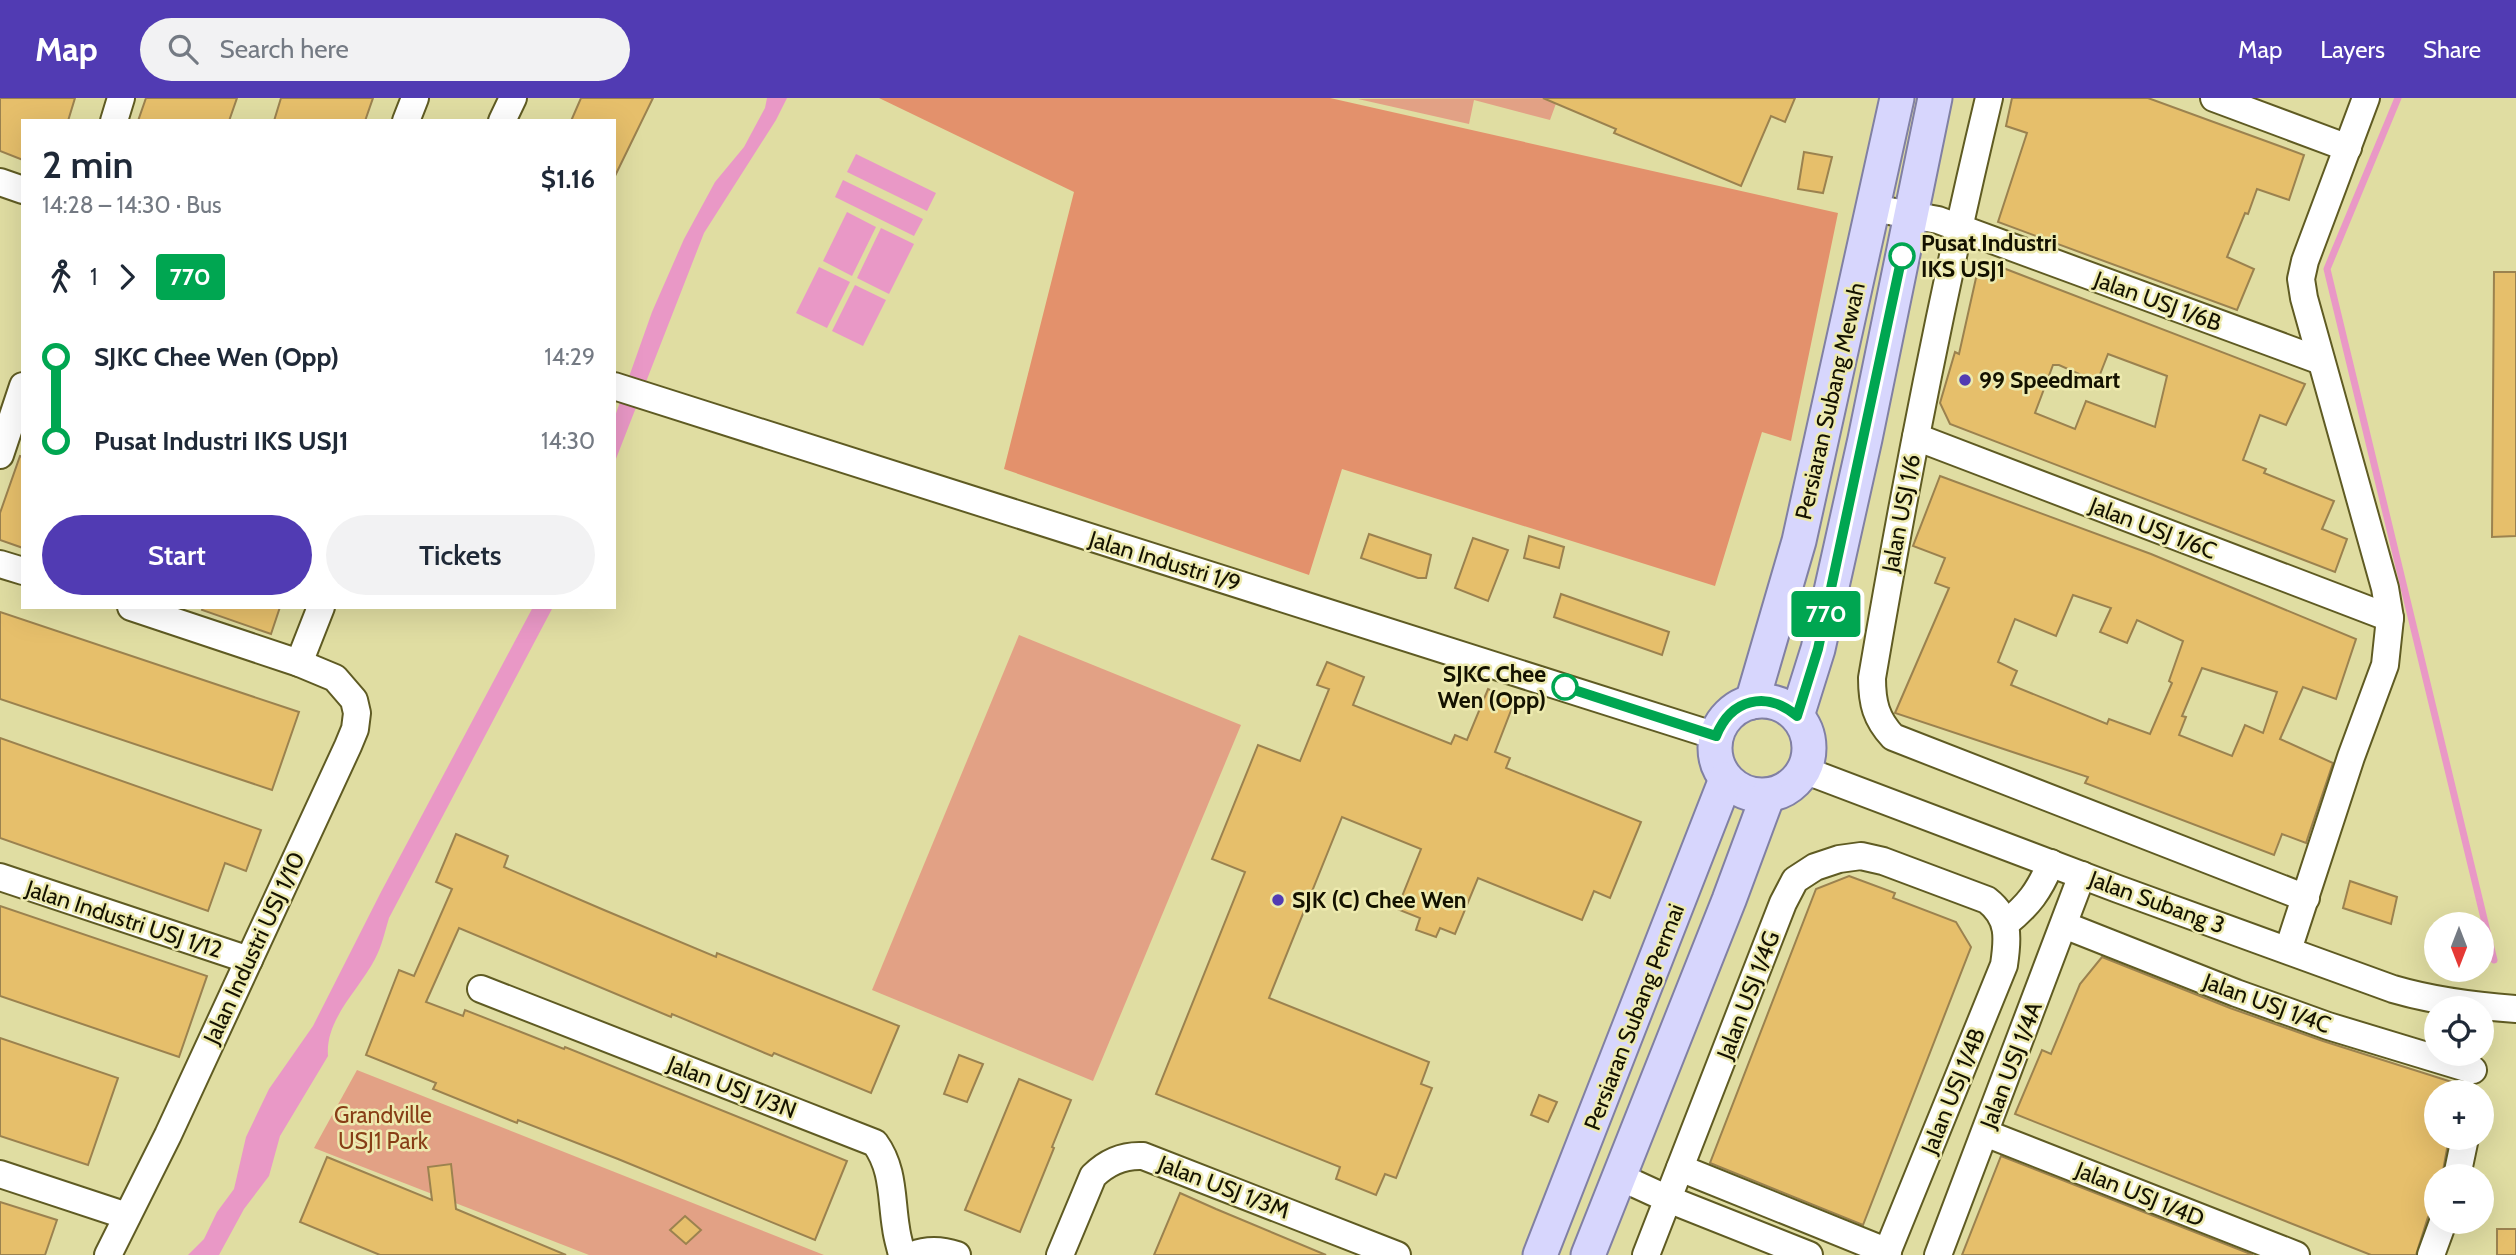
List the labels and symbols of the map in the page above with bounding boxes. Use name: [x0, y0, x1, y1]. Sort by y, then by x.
place label: Pusat Industri IKS USJ1: [1921, 229, 2057, 283]
marker: Pusat Industri IKS USJ1: [1889, 243, 1915, 269]
street label: Jalan USJ 1/6B: [2090, 265, 2226, 337]
street label: Persiaran Subang Mewah: [1789, 280, 1871, 522]
place label: 99 Speedmart: [1979, 366, 2120, 394]
marker: 99 Speedmart: [1957, 372, 1973, 388]
street label: Jalan USJ 1/6: [1876, 452, 1926, 575]
street label: Jalan USJ 1/6C: [2085, 491, 2220, 565]
street label: Jalan Industri 1/9: [1085, 524, 1244, 597]
line badge: 770: [1786, 591, 1866, 637]
place label: SJKC Chee Wen (Opp): [1438, 660, 1546, 714]
marker: SJKC Chee Wen (Opp): [1552, 674, 1578, 700]
street label: Jalan Industri USJ 1/10: [197, 848, 311, 1049]
street label: Jalan Subang 3: [2084, 864, 2229, 939]
street label: Jalan Industri USJ 1/12: [21, 874, 226, 964]
place label: SJK (C) Chee Wen: [1292, 886, 1466, 914]
marker: SJK (C) Chee Wen: [1270, 892, 1286, 908]
street label: Persiaran Subang Permai: [1578, 900, 1690, 1134]
north arrow: [2424, 912, 2494, 982]
street label: Jalan USJ 1/4G: [1710, 927, 1785, 1064]
street label: Jalan USJ 1/4C: [2198, 967, 2335, 1039]
street label: Jalan USJ 1/4A: [1974, 998, 2048, 1133]
street label: Jalan USJ 1/4B: [1915, 1024, 1991, 1159]
street label: Jalan USJ 1/3N: [663, 1049, 800, 1124]
park label: Grandville USJ1 Park: [334, 1101, 432, 1155]
street label: Jalan USJ 1/3M: [1153, 1149, 1294, 1225]
street label: Jalan USJ 1/4D: [2071, 1155, 2208, 1233]

